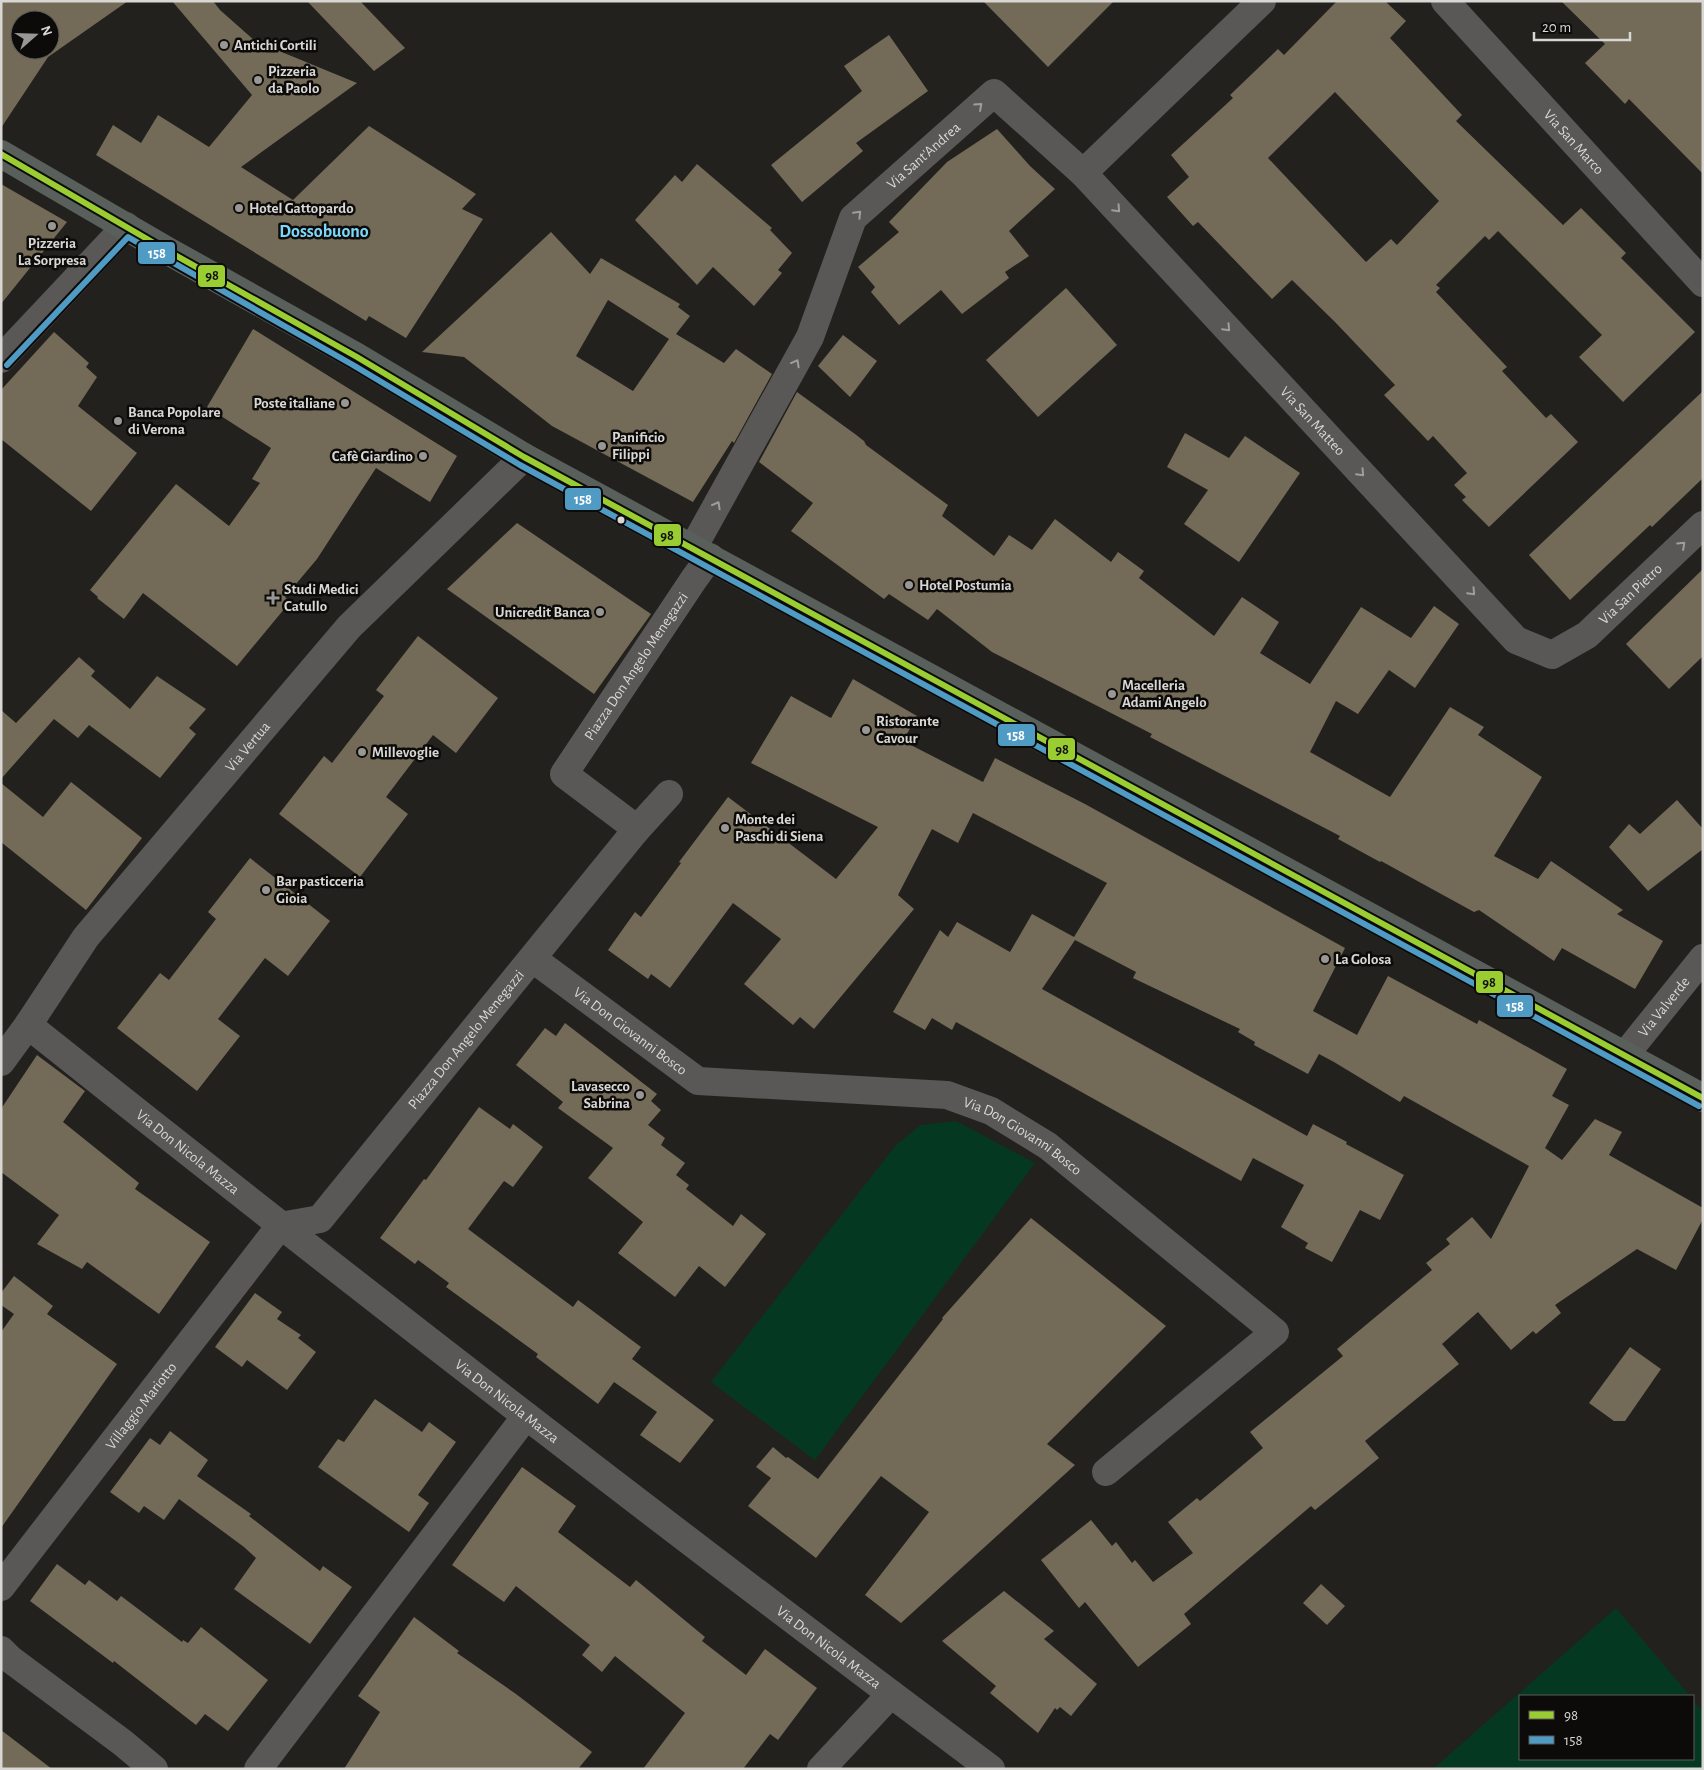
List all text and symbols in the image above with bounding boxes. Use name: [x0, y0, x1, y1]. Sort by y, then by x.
north arrow: [10, 10, 60, 60]
scale bar: [1534, 10, 1630, 42]
text: 20 m: [1542, 20, 1571, 35]
text: N: [38, 24, 55, 38]
place label: Antichi Cortili: [234, 38, 317, 53]
marker: Antichi Cortili: [218, 39, 230, 51]
place label: Pizzeria da Paolo: [268, 64, 319, 96]
marker: Pizzeria da Paolo: [252, 74, 264, 86]
one-way arrow: [974, 103, 983, 112]
street label: Via San Marco: [1541, 107, 1607, 177]
street label: Via Sant'Andrea: [884, 119, 963, 192]
place label: Hotel Gattopardo: [249, 201, 354, 216]
marker: Hotel Gattopardo: [233, 202, 245, 214]
one-way arrow: [1111, 203, 1120, 212]
one-way arrow: [852, 211, 861, 220]
marker: Pizzeria La Sorpresa: [46, 220, 58, 232]
district label: Dossobuono: [279, 223, 369, 241]
place label: Pizzeria La Sorpresa: [18, 236, 86, 268]
line badge: 158: [137, 241, 176, 265]
text: 158: [148, 247, 166, 261]
line badge: 98: [197, 264, 226, 288]
text: 98: [205, 269, 219, 283]
one-way arrow: [1221, 322, 1230, 331]
one-way arrow: [790, 360, 800, 369]
street label: Via San Matteo: [1278, 384, 1348, 458]
place label: Poste italiane: [253, 396, 335, 411]
marker: Poste italiane: [339, 397, 351, 409]
place label: Banca Popolare di Verona: [128, 405, 221, 437]
marker: Banca Popolare di Verona: [112, 415, 124, 427]
place label: Panificio Filippi: [612, 430, 665, 462]
marker: Panificio Filippi: [596, 440, 608, 452]
place label: Cafè Giardino: [332, 449, 413, 464]
marker: Cafè Giardino: [417, 450, 429, 462]
one-way arrow: [1355, 467, 1364, 476]
line badge: 158: [564, 487, 602, 511]
text: 158: [574, 493, 592, 507]
one-way arrow: [711, 502, 721, 511]
unlabelled marker: [616, 515, 626, 525]
line badge: 98: [653, 523, 682, 547]
text: 98: [660, 529, 674, 543]
one-way arrow: [1676, 542, 1685, 551]
street label: Via San Pietro: [1596, 561, 1665, 627]
place label: Hotel Postumia: [919, 578, 1012, 593]
marker: Hotel Postumia: [903, 579, 915, 591]
place label: Studi Medici Catullo: [284, 582, 359, 614]
one-way arrow: [1466, 586, 1475, 595]
street label: Piazza Don Angelo Menegazzi: [581, 589, 691, 743]
marker: Studi Medici Catullo: [266, 591, 280, 605]
place label: Unicredit Banca: [495, 605, 590, 620]
marker: Unicredit Banca: [594, 606, 606, 618]
place label: Macelleria Adami Angelo: [1122, 678, 1207, 710]
marker: Macelleria Adami Angelo: [1106, 688, 1118, 700]
place label: Ristorante Cavour: [876, 714, 939, 746]
street label: Via Vertua: [222, 719, 273, 774]
line badge: 158: [997, 723, 1036, 747]
marker: Ristorante Cavour: [860, 724, 872, 736]
text: 158: [1007, 729, 1025, 743]
line badge: 98: [1047, 737, 1076, 761]
text: 98: [1055, 743, 1069, 757]
place label: Millevoglie: [372, 745, 439, 760]
marker: Millevoglie: [356, 746, 368, 758]
place label: Monte dei Paschi di Siena: [735, 812, 824, 844]
marker: Monte dei Paschi di Siena: [719, 822, 731, 834]
place label: Bar pasticceria Gioia: [276, 874, 364, 906]
marker: Bar pasticceria Gioia: [260, 884, 272, 896]
place label: La Golosa: [1335, 952, 1391, 967]
marker: La Golosa: [1319, 953, 1331, 965]
street label: Piazza Don Angelo Menegazzi: [405, 967, 527, 1112]
line badge: 98: [1475, 970, 1504, 994]
street label: Via Valverde: [1635, 974, 1692, 1040]
text: 98: [1482, 976, 1496, 990]
street label: Via Don Giovanni Bosco: [571, 984, 690, 1078]
line badge: 158: [1496, 994, 1534, 1018]
text: 158: [1506, 1000, 1524, 1014]
place label: Lavasecco Sabrina: [571, 1079, 630, 1111]
marker: Lavasecco Sabrina: [634, 1089, 646, 1101]
street label: Via Don Giovanni Bosco: [961, 1094, 1085, 1178]
street label: Via Don Nicola Mazza: [133, 1107, 242, 1197]
street label: Via Don Nicola Mazza: [452, 1356, 562, 1446]
street label: Villaggio Mariotto: [103, 1359, 179, 1452]
street label: Via Don Nicola Mazza: [774, 1603, 884, 1691]
legend: [1519, 1695, 1694, 1760]
text: 98: [1564, 1708, 1578, 1723]
text: 158: [1564, 1733, 1583, 1748]

